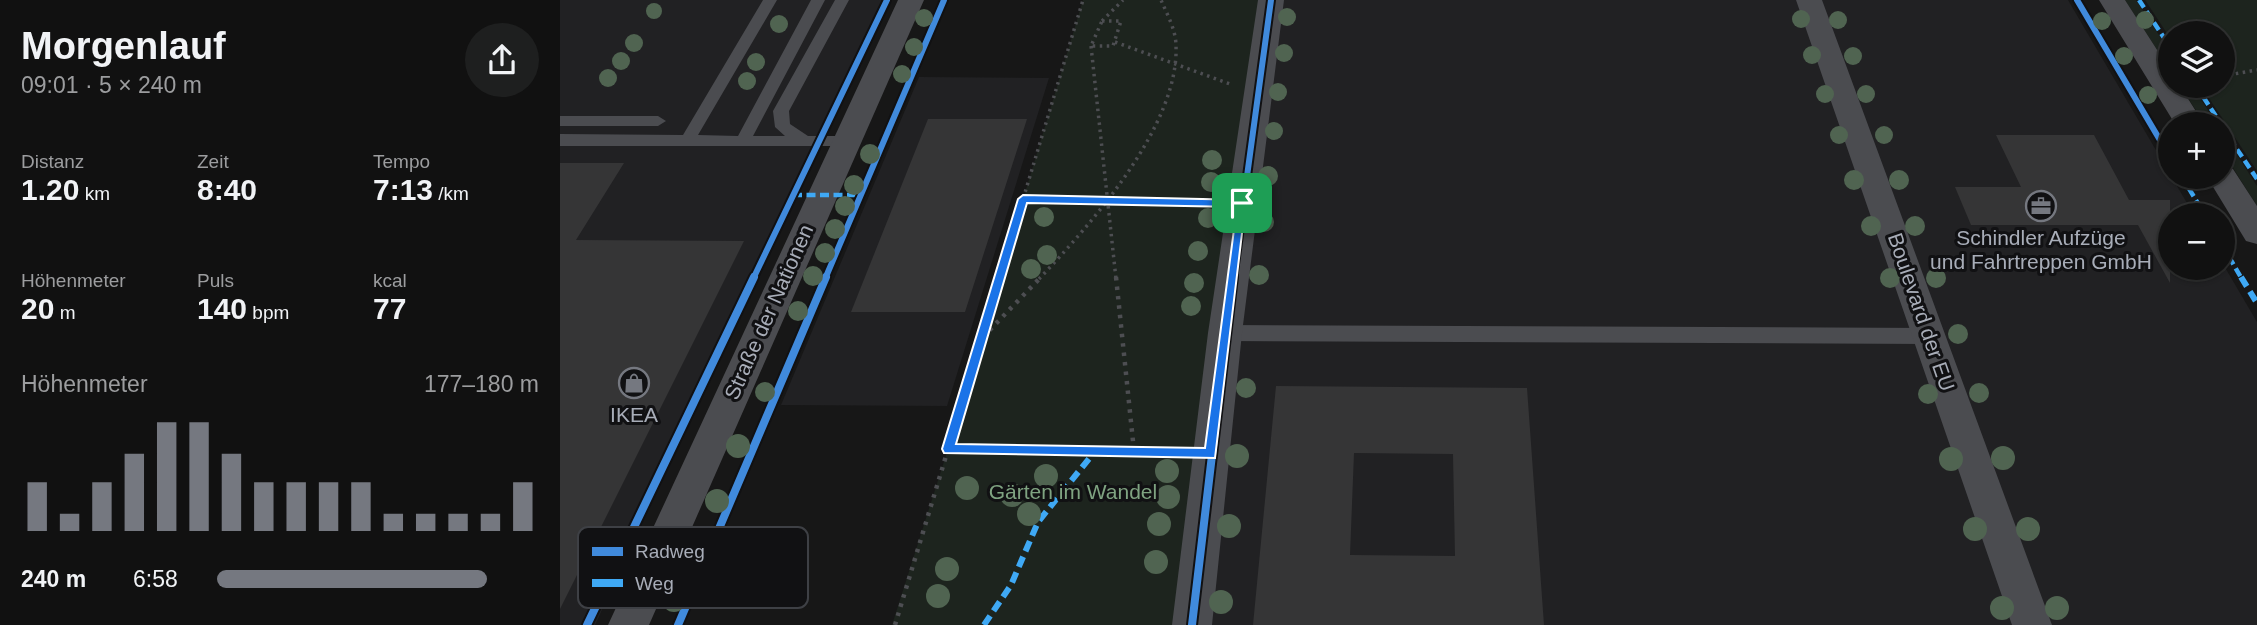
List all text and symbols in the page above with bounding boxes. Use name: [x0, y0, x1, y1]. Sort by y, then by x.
map controls: [2158, 21, 2235, 280]
button: layers: [2158, 21, 2235, 98]
button: share: [465, 23, 539, 97]
text: Morgenlauf: [21, 25, 226, 67]
text: 09:01 · 5 × 240 m: [21, 72, 202, 98]
button: +: [2158, 112, 2235, 189]
text: Distanz: [21, 151, 84, 172]
text: Zeit: [197, 151, 229, 172]
text: Tempo: [373, 151, 430, 172]
text: 1.20: [21, 173, 79, 206]
text: 8:40: [197, 173, 257, 206]
text: 7:13: [373, 173, 433, 206]
pin: [1212, 173, 1272, 233]
text: km: [79, 183, 110, 204]
text: /km: [433, 183, 469, 204]
icon: arrive: [1223, 184, 1261, 222]
office icon: Schindler Aufzüge und Fahrtreppen GmbH: [2024, 189, 2058, 223]
button: −: [2158, 203, 2235, 280]
street label: Straße der Nationen: [720, 221, 818, 403]
place label: Schindler Aufzüge und Fahrtreppen GmbH: [1930, 226, 2152, 273]
street label: Boulevard der EU: [1884, 230, 1959, 394]
text: Höhenmeter: [21, 270, 126, 291]
text: Puls: [197, 270, 234, 291]
text: kcal: [373, 270, 407, 291]
text: 20: [21, 292, 54, 325]
text: 140: [197, 292, 247, 325]
text: 77: [373, 292, 406, 325]
text: m: [54, 302, 75, 323]
text: bpm: [247, 302, 289, 323]
shop icon: IKEA: [617, 366, 651, 400]
text: Höhenmeter: [21, 371, 148, 397]
text: 177–180 m: [424, 371, 539, 397]
place label: IKEA: [610, 403, 658, 426]
park label: Gärten im Wandel: [989, 480, 1157, 503]
legend: [578, 527, 808, 608]
text: Radweg: [635, 541, 705, 562]
text: 240 m: [21, 566, 86, 592]
text: 6:58: [133, 566, 178, 592]
text: Weg: [635, 573, 674, 594]

